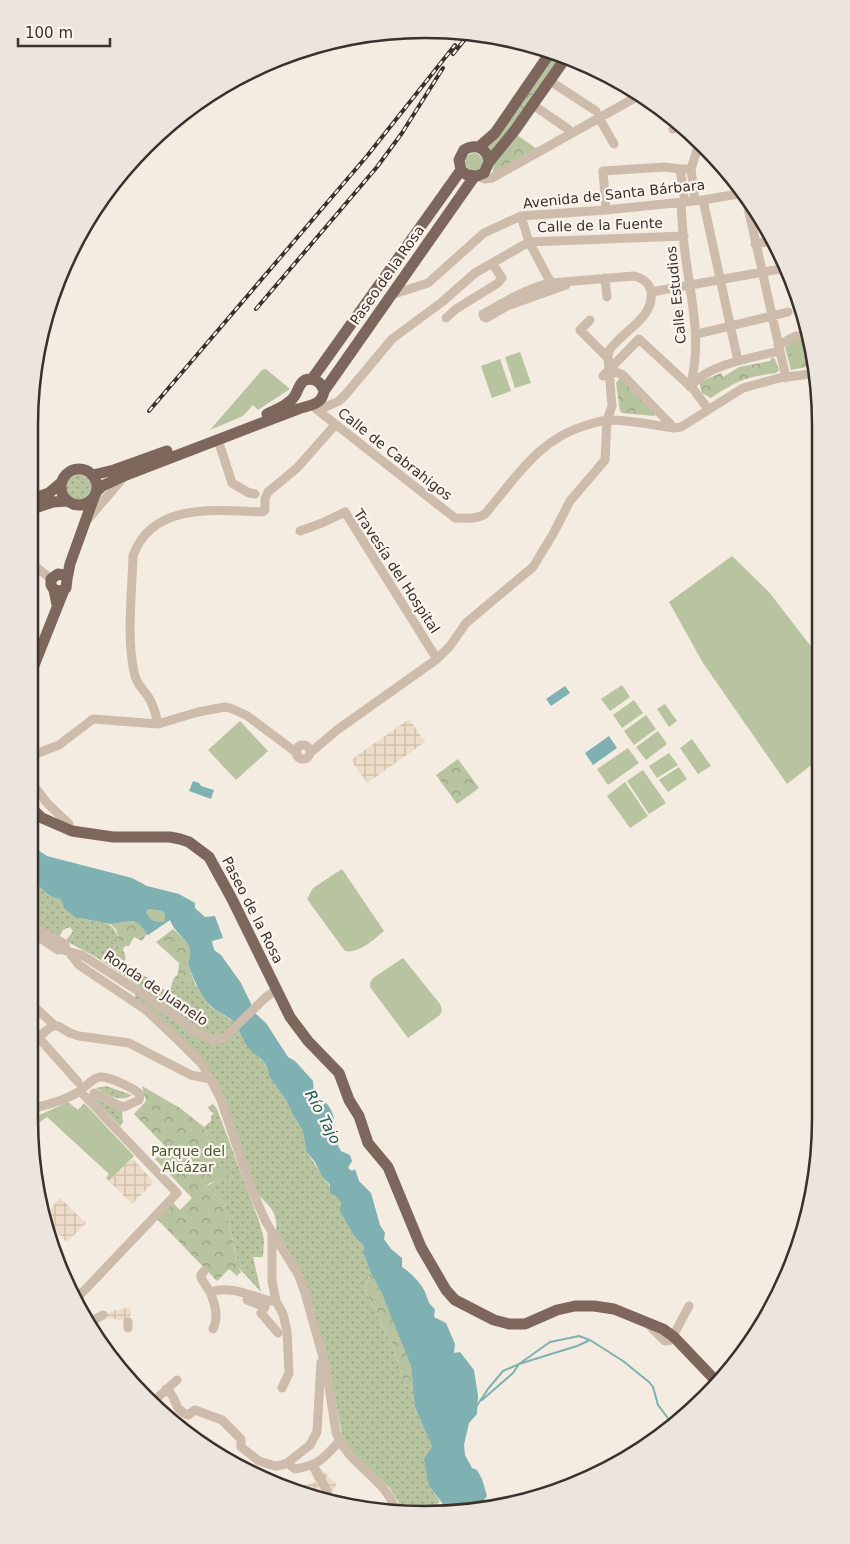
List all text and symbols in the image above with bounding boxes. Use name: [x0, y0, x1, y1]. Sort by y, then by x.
scale bar: [18, 15, 110, 47]
text: 100 m: [25, 24, 73, 42]
street label: Avenida de Santa Bárbara: [522, 176, 706, 212]
street label: Calle de la Fuente: [537, 215, 663, 235]
street label: Paseo de la Rosa: [347, 222, 427, 328]
street label: Calle Estudios: [663, 245, 689, 345]
street label: Calle de Cabrahigos: [335, 405, 455, 503]
street label: Travesía del Hospital: [350, 505, 443, 636]
street label: Paseo de la Rosa: [219, 854, 287, 966]
street label: Ronda de Juanelo: [101, 947, 211, 1029]
water label: Río Tajo: [301, 1087, 345, 1147]
park label: Parque del Alcázar: [151, 1143, 225, 1175]

